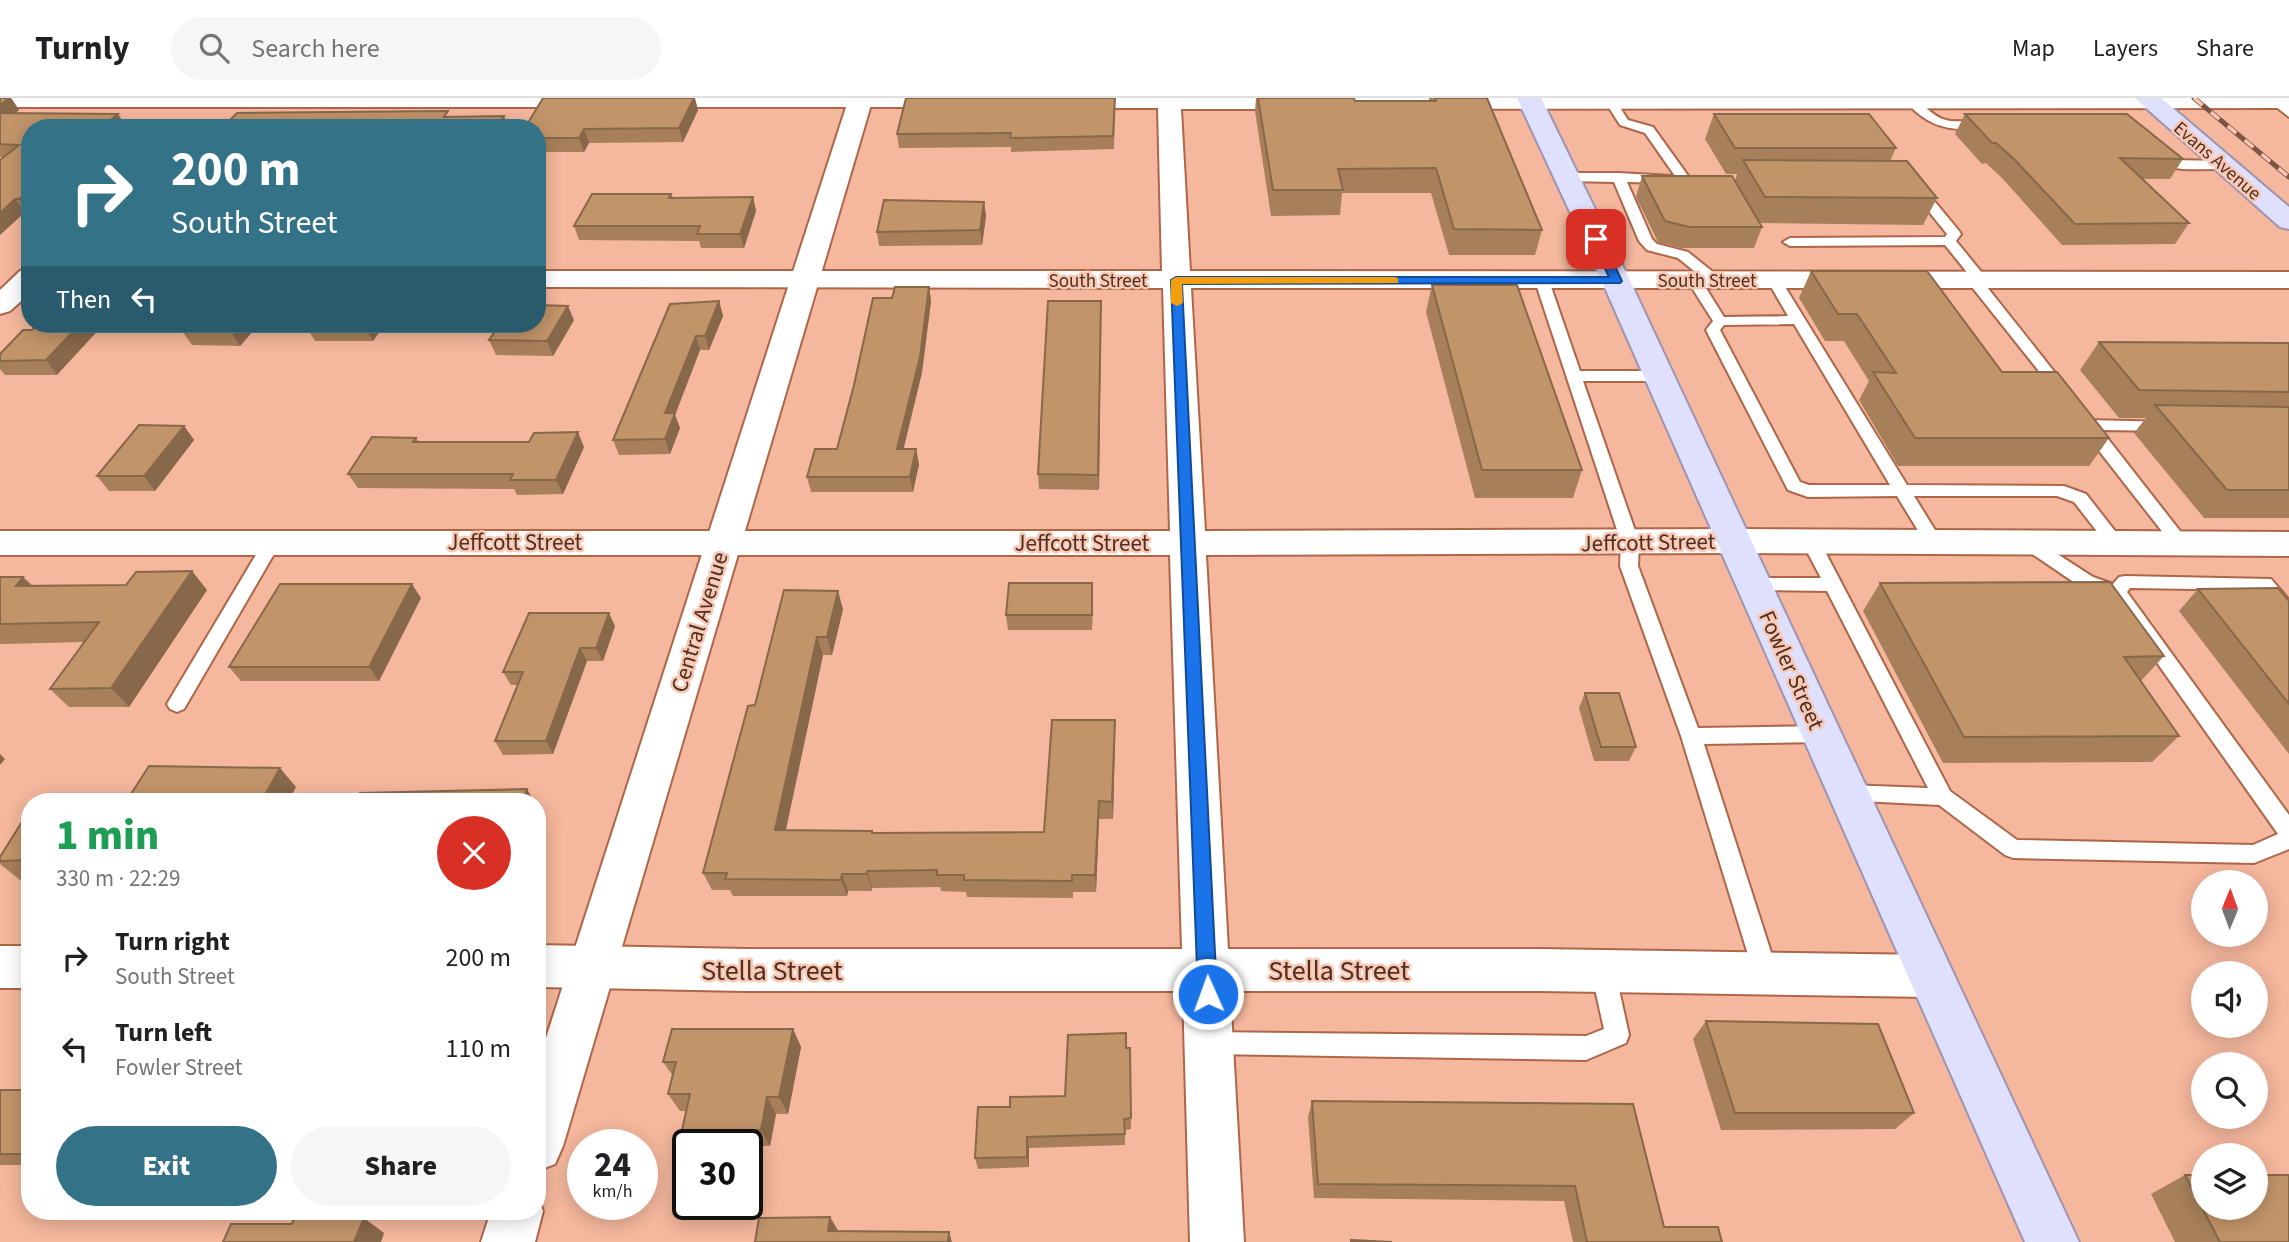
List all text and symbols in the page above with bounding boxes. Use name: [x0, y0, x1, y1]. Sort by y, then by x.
search box: [171, 17, 661, 80]
text: Turnly: [35, 25, 129, 72]
icon: search: [195, 29, 233, 67]
text: Search here: [251, 30, 380, 67]
text: Map: [2012, 31, 2055, 66]
text: Layers: [2093, 31, 2158, 66]
text: Share: [2196, 31, 2254, 66]
street label: Evans Avenue: [2167, 115, 2267, 207]
text: 200 m: [171, 135, 300, 205]
icon: right: [56, 147, 147, 238]
text: South Street: [171, 200, 338, 246]
pin: [1566, 209, 1626, 269]
icon: arrive: [1577, 220, 1615, 258]
street label: South Street: [1049, 268, 1148, 295]
street label: South Street: [1658, 268, 1757, 295]
icon: left: [125, 280, 163, 318]
text: Then: [56, 281, 111, 318]
street label: Jeffcott Street: [1580, 525, 1716, 560]
street label: Jeffcott Street: [448, 526, 583, 559]
street label: Jeffcott Street: [1015, 527, 1150, 560]
street label: Central Avenue: [662, 548, 736, 696]
street label: Fowler Street: [1751, 605, 1833, 735]
text: 1 min: [56, 806, 159, 866]
button: close: [437, 816, 511, 890]
text: 330 m · 22:29: [56, 862, 180, 895]
north arrow: [2191, 870, 2268, 947]
map controls: [2191, 870, 2268, 1220]
text: Turn right: [115, 923, 230, 960]
icon: right: [56, 939, 94, 977]
text: 200 m: [445, 939, 511, 976]
street label: Stella Street: [701, 951, 843, 991]
street label: Stella Street: [1268, 951, 1410, 991]
position arrow: [1171, 957, 1245, 1031]
text: South Street: [115, 960, 235, 993]
button: sound: [2191, 961, 2268, 1038]
text: Turn left: [115, 1014, 212, 1051]
icon: left: [56, 1030, 94, 1068]
text: 110 m: [445, 1030, 511, 1067]
text: Fowler Street: [115, 1051, 242, 1084]
button: search: [2191, 1052, 2268, 1129]
button: Exit: [56, 1126, 277, 1206]
button: Share: [291, 1126, 511, 1206]
speed limit sign: 30: [672, 1129, 763, 1220]
text: 24: [594, 1140, 631, 1190]
button: layers: [2191, 1143, 2268, 1220]
text: km/h: [593, 1179, 632, 1204]

